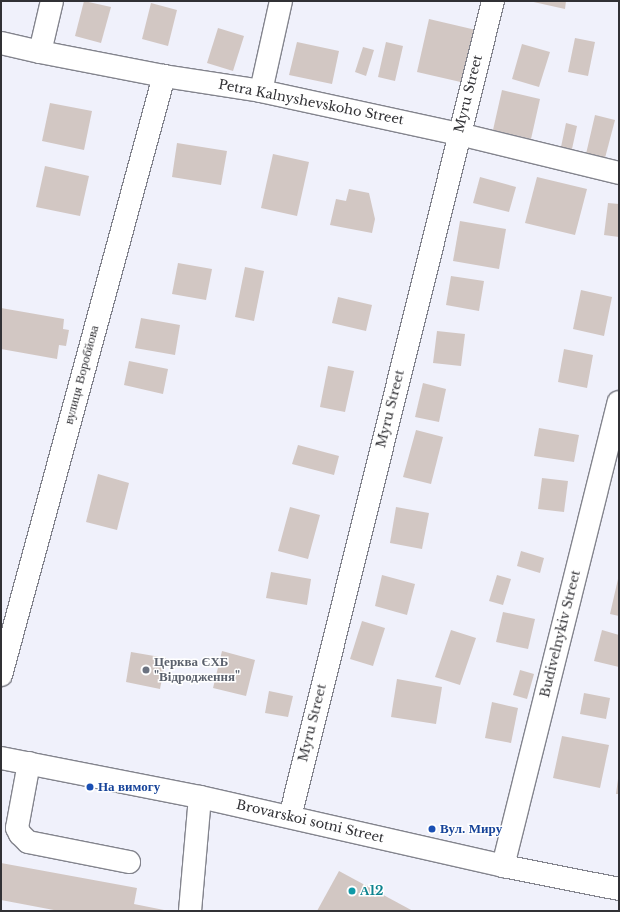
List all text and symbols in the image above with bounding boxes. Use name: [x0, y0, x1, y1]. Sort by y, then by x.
street label: Myru Street: [452, 53, 486, 135]
street label: Petra Kalnyshevskoho Street: [217, 77, 405, 129]
street label: вулиця Воробйова: [61, 324, 103, 426]
street label: Myru Street: [374, 368, 408, 450]
street label: Budivelnykiv Street: [538, 568, 584, 700]
place label: Церква ЄХБ "Відродження": [154, 655, 240, 686]
marker: Церква ЄХБ "Відродження": [141, 665, 151, 675]
street label: Myru Street: [296, 682, 330, 764]
place label: На вимогу: [98, 779, 160, 795]
marker: На вимогу: [85, 782, 95, 792]
street label: Brovarskoi sotni Street: [235, 797, 385, 847]
place label: Вул. Миру: [440, 821, 502, 837]
marker: Вул. Миру: [427, 824, 437, 834]
place label: А12: [360, 883, 384, 899]
marker: А12: [347, 886, 357, 896]

